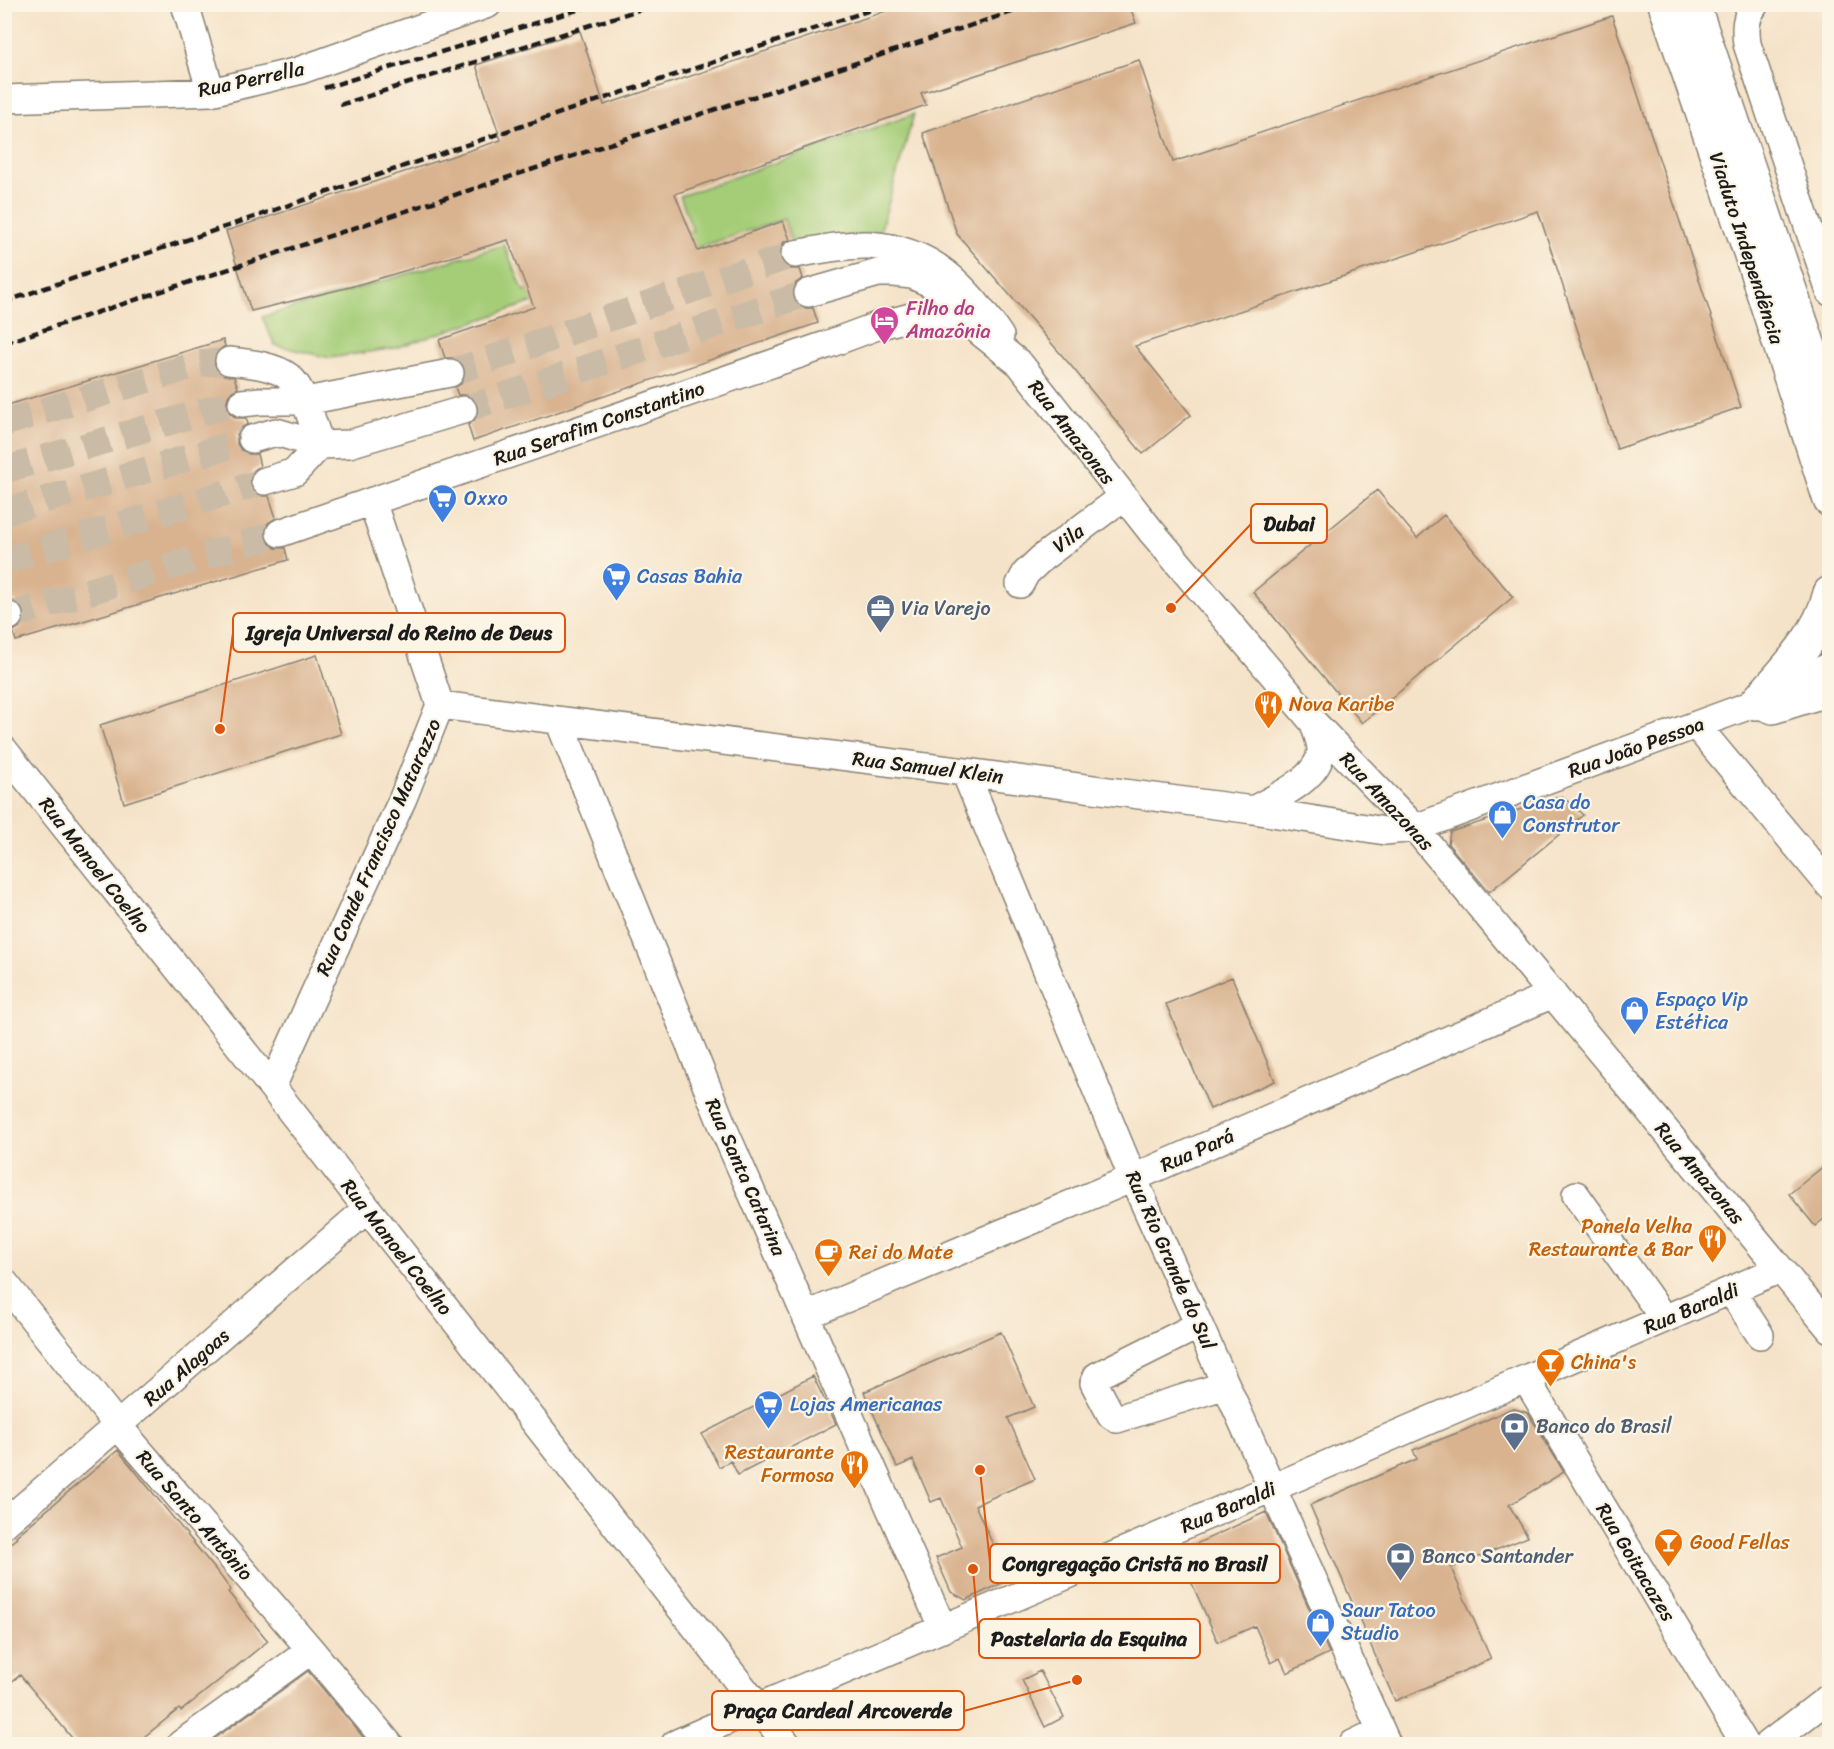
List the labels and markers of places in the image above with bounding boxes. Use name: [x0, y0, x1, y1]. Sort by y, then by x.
place label: Filho da Amazônia: [905, 291, 991, 349]
hotel icon: Filho da Amazônia: [869, 304, 901, 346]
place label: Oxxo: [464, 481, 508, 516]
supermarket icon: Oxxo: [427, 482, 459, 524]
callout: Dubai: [1251, 504, 1327, 543]
place label: Casas Bahia: [637, 559, 743, 594]
supermarket icon: Casas Bahia: [600, 560, 632, 602]
place label: Via Varejo: [901, 591, 991, 626]
office icon: Via Varejo: [864, 592, 896, 634]
callout: Igreja Universal do Reino de Deus: [233, 613, 565, 652]
place label: Nova Karibe: [1289, 687, 1394, 722]
restaurant icon: Nova Karibe: [1252, 688, 1284, 730]
place label: Casa do Construtor: [1523, 785, 1620, 843]
shop icon: Casa do Construtor: [1486, 798, 1518, 840]
place label: Espaço Vip Estética: [1655, 982, 1748, 1040]
shop icon: Espaço Vip Estética: [1618, 994, 1650, 1036]
place label: Panela Velha Restaurante & Bar: [1529, 1209, 1694, 1267]
restaurant icon: Panela Velha Restaurante & Bar: [1697, 1222, 1729, 1264]
place label: Rei do Mate: [849, 1235, 953, 1270]
cafe icon: Rei do Mate: [812, 1236, 844, 1278]
place label: China's: [1571, 1345, 1637, 1380]
bar icon: China's: [1534, 1346, 1566, 1388]
place label: Lojas Americanas: [790, 1387, 943, 1422]
supermarket icon: Lojas Americanas: [753, 1388, 785, 1430]
place label: Banco do Brasil: [1536, 1409, 1672, 1444]
bank icon: Banco do Brasil: [1499, 1410, 1531, 1452]
place label: Restaurante Formosa: [725, 1435, 834, 1493]
restaurant icon: Restaurante Formosa: [839, 1448, 871, 1490]
place label: Good Fellas: [1690, 1525, 1790, 1560]
bar icon: Good Fellas: [1653, 1526, 1685, 1568]
place label: Banco Santander: [1422, 1539, 1575, 1574]
bank icon: Banco Santander: [1385, 1540, 1417, 1582]
callout: Congregação Cristã no Brasil: [990, 1544, 1280, 1583]
place label: Saur Tatoo Studio: [1341, 1593, 1436, 1651]
shop icon: Saur Tatoo Studio: [1304, 1606, 1336, 1648]
callout: Pastelaria da Esquina: [979, 1619, 1200, 1658]
callout: Praça Cardeal Arcoverde: [712, 1691, 964, 1730]

